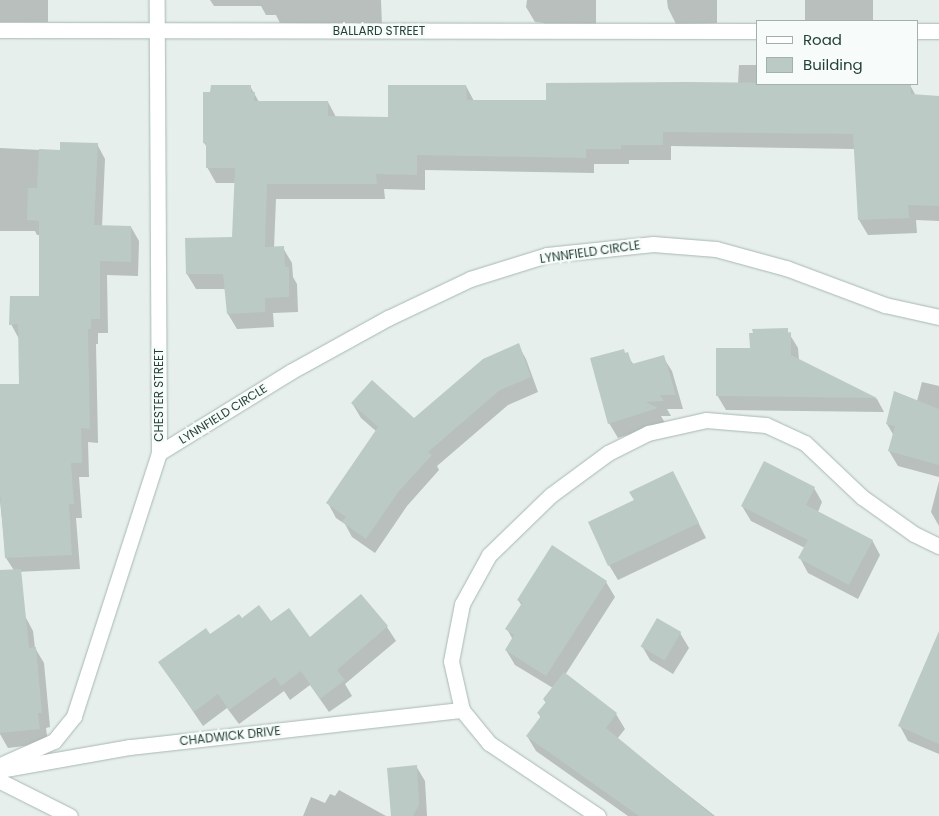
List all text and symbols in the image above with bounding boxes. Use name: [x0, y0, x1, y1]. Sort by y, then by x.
legend: [756, 20, 919, 85]
street label: BALLARD STREET: [333, 24, 425, 38]
text: Road: [803, 29, 842, 50]
text: Building: [803, 54, 863, 75]
street label: LYNNFIELD CIRCLE: [539, 238, 641, 266]
street label: CHESTER STREET: [152, 348, 166, 442]
street label: LYNNFIELD CIRCLE: [176, 381, 270, 447]
street label: CHADWICK DRIVE: [179, 724, 281, 748]

